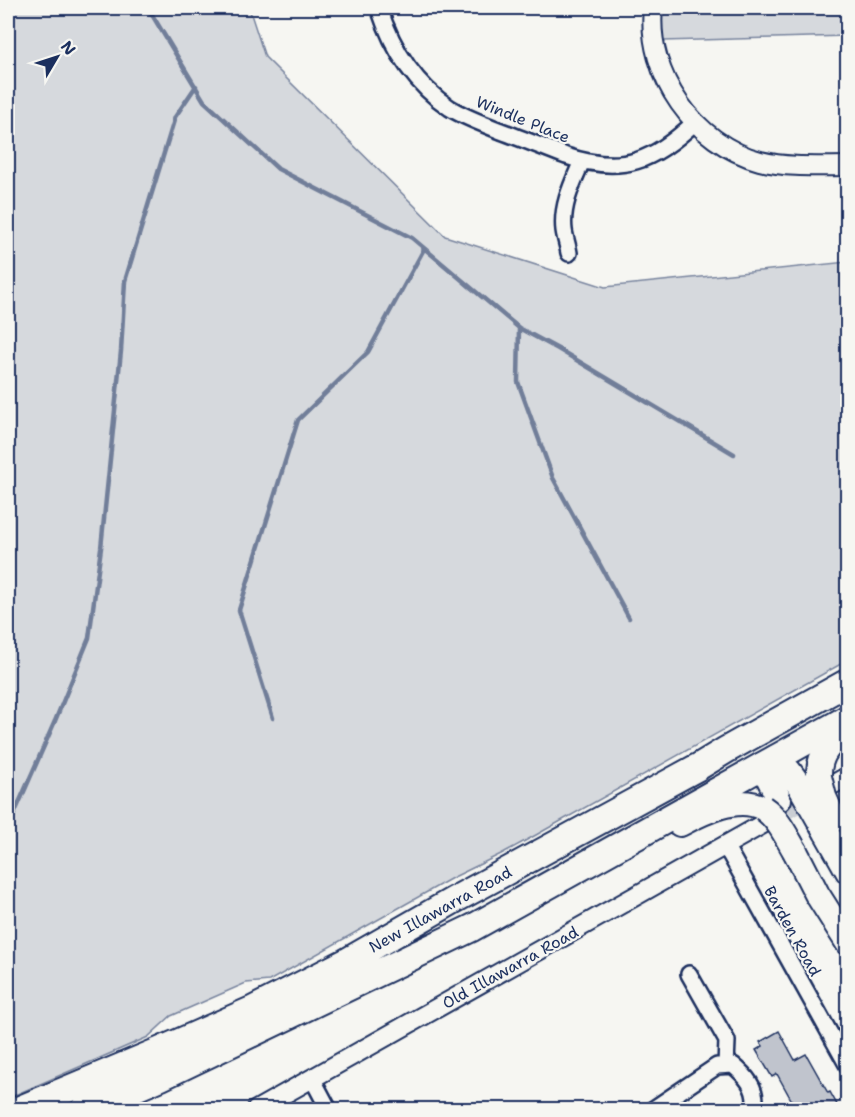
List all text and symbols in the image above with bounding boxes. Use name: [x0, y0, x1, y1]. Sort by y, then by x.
north arrow: [27, 27, 87, 87]
text: N: [56, 36, 80, 59]
street label: Windle Place: [473, 91, 573, 148]
street label: New Illawarra Road: [365, 861, 516, 958]
street label: Barden Road: [759, 882, 826, 980]
street label: Old Illawarra Road: [439, 921, 582, 1014]

